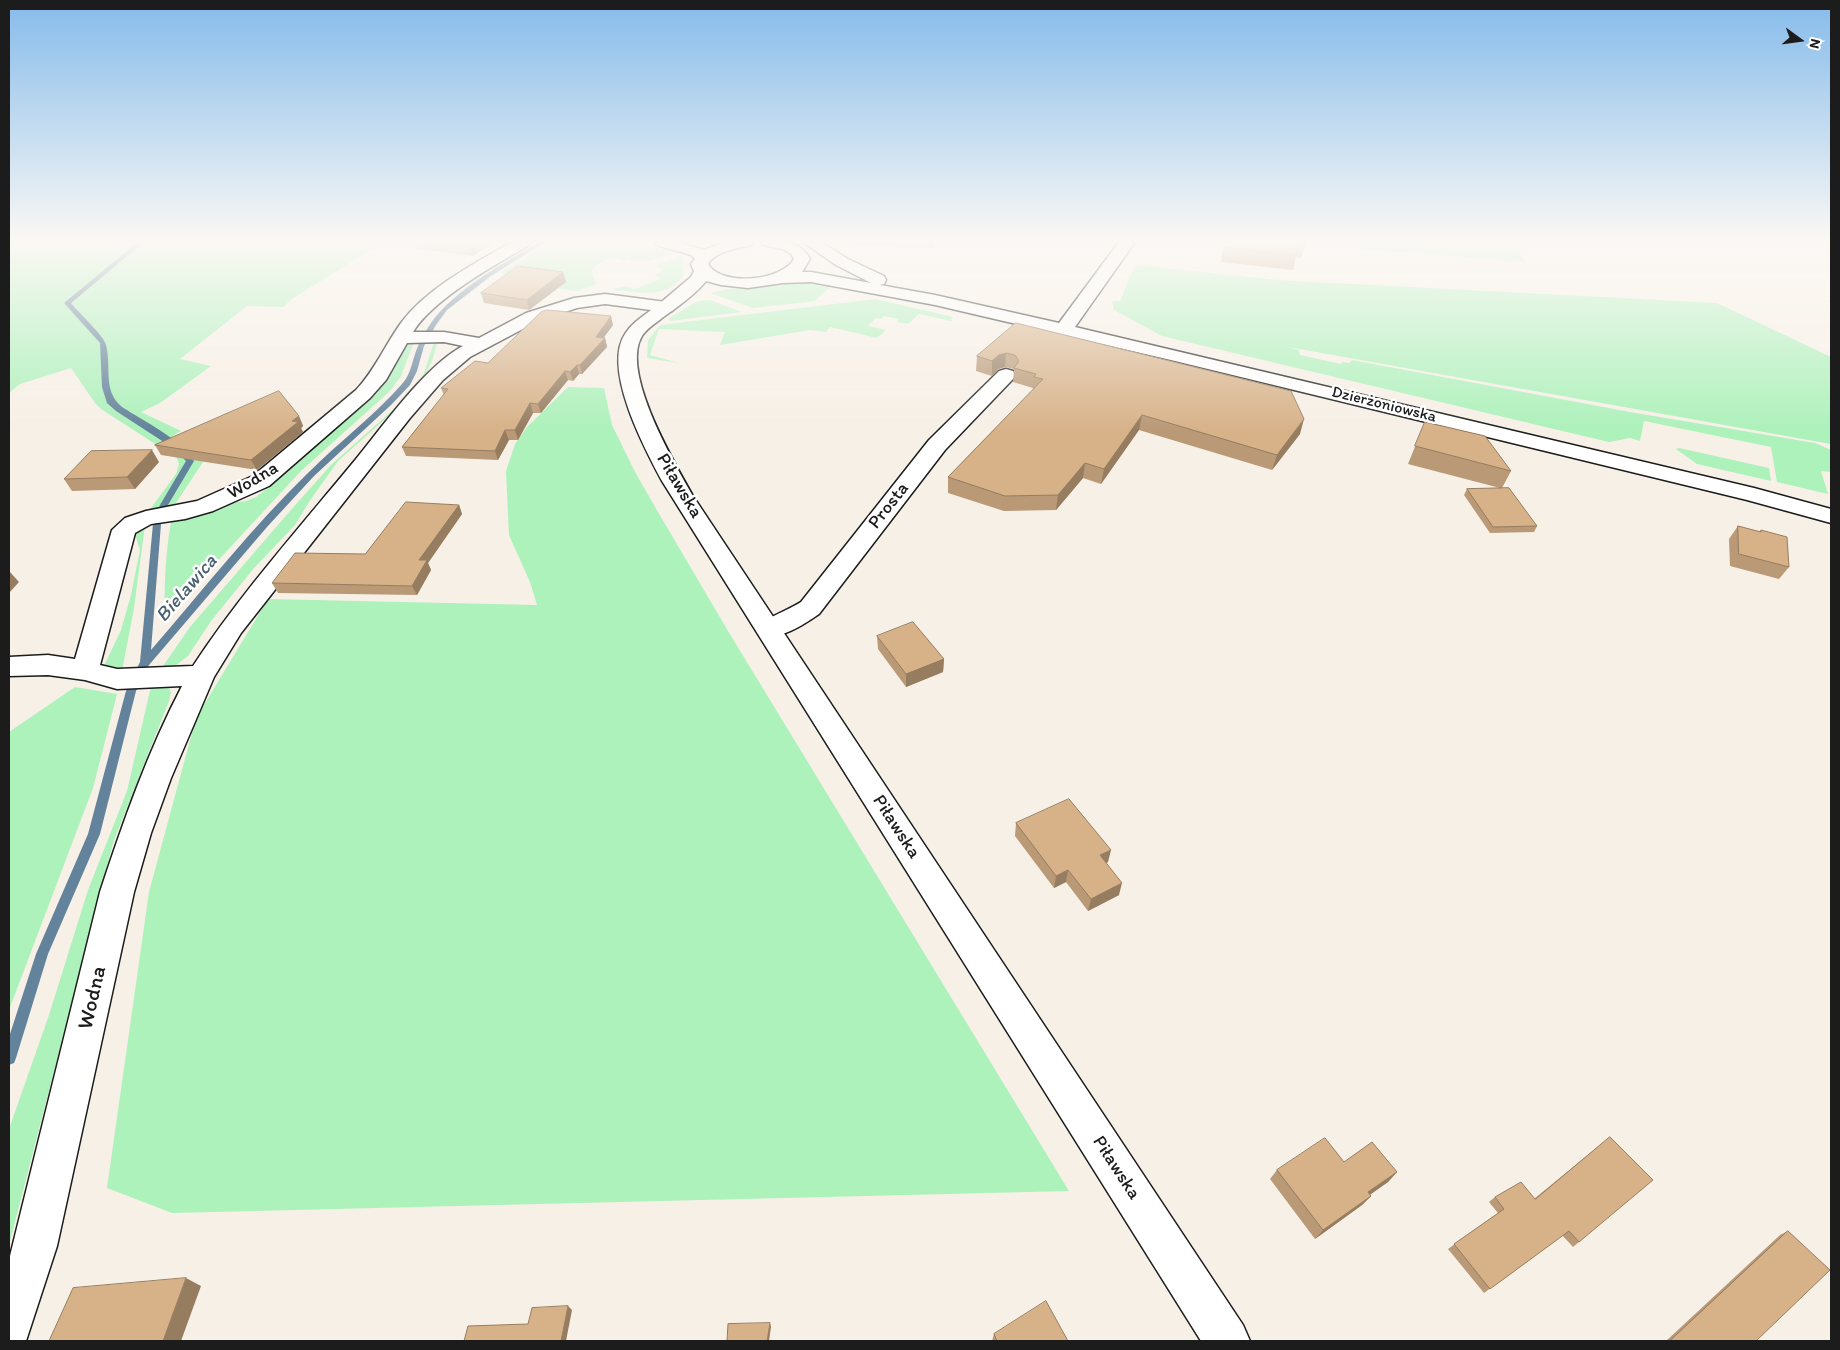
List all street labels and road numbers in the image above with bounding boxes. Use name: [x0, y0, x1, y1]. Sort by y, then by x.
street label: Dzierżoniowska: [1330, 383, 1438, 427]
street label: Piławska: [651, 449, 707, 523]
street label: Wodna: [223, 457, 283, 505]
street label: Prosta: [864, 478, 914, 534]
street label: Piławska: [867, 791, 925, 863]
street label: Wodna: [73, 964, 113, 1032]
street label: Piławska: [1087, 1132, 1145, 1204]

